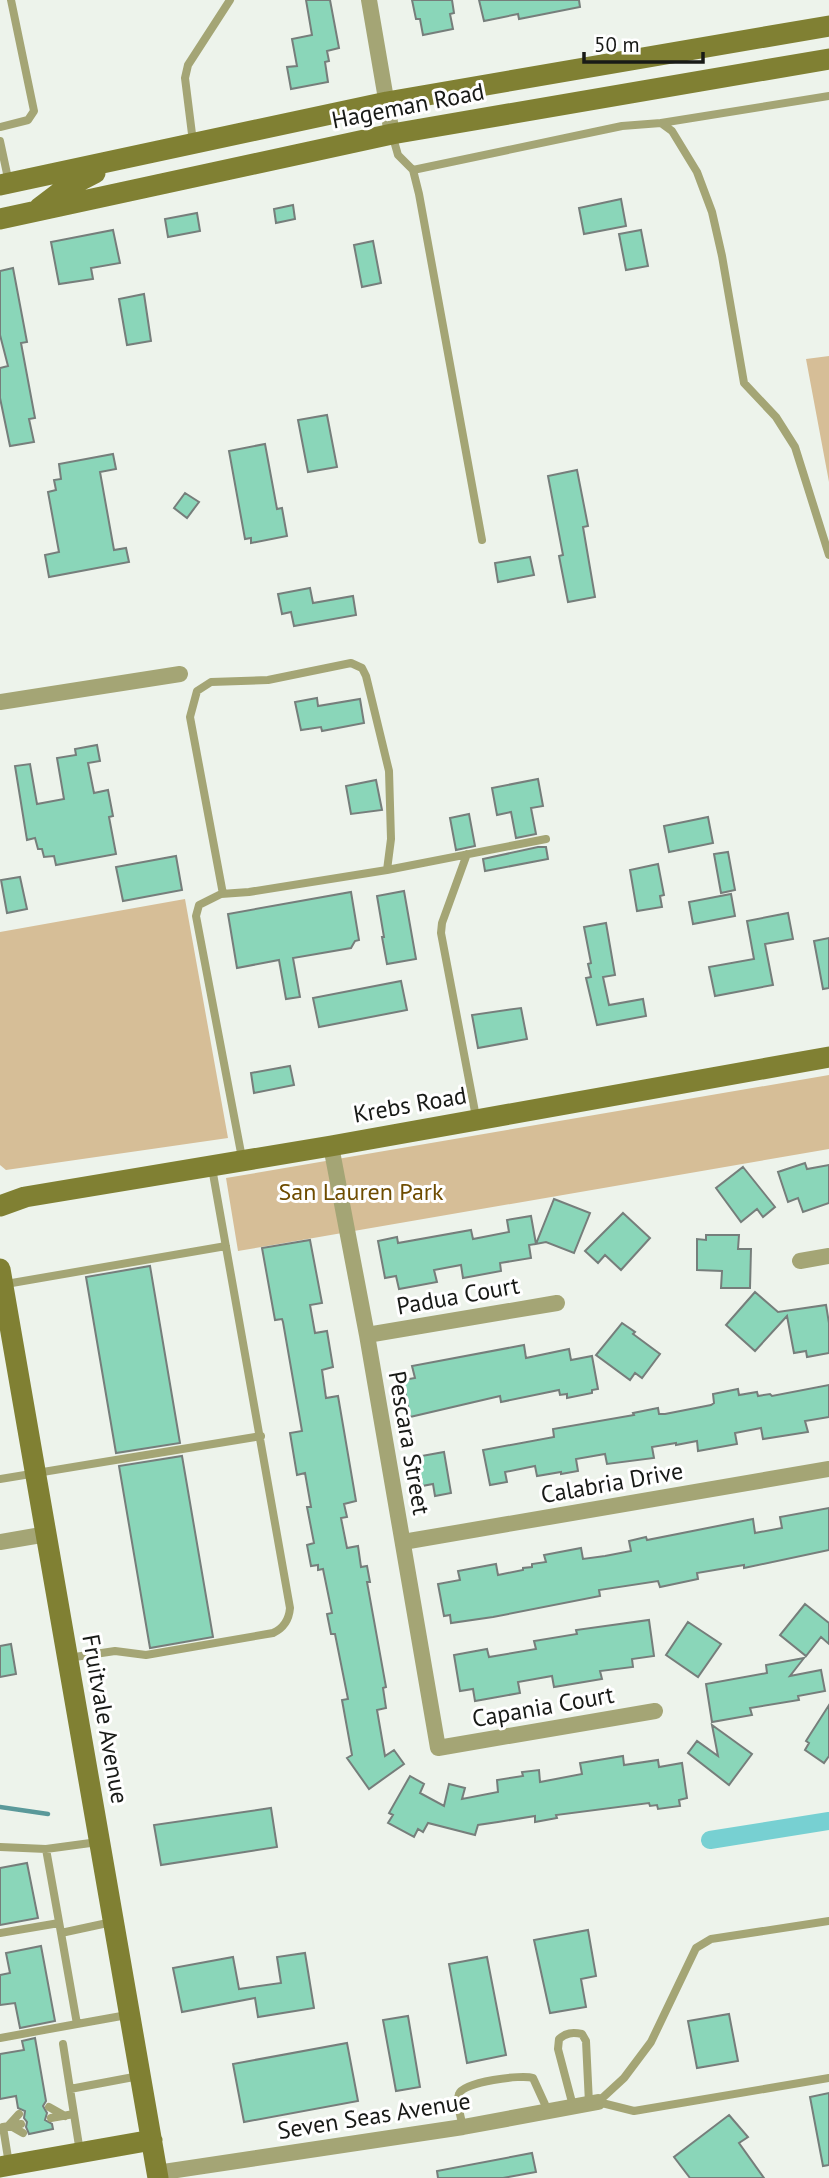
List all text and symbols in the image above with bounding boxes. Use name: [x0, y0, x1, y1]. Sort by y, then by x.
scale bar: [584, 21, 703, 65]
text: 50 m: [594, 31, 640, 58]
street label: Hageman Road: [329, 76, 487, 135]
street label: Krebs Road: [351, 1079, 469, 1130]
park label: San Lauren Park: [279, 1176, 444, 1207]
street label: Padua Court: [394, 1269, 522, 1322]
street label: Pescara Street: [382, 1369, 437, 1517]
street label: Calabria Drive: [538, 1455, 685, 1510]
street label: Fruitvale Avenue: [75, 1632, 136, 1806]
street label: Capania Court: [469, 1679, 616, 1734]
street label: Seven Seas Avenue: [275, 2085, 473, 2146]

